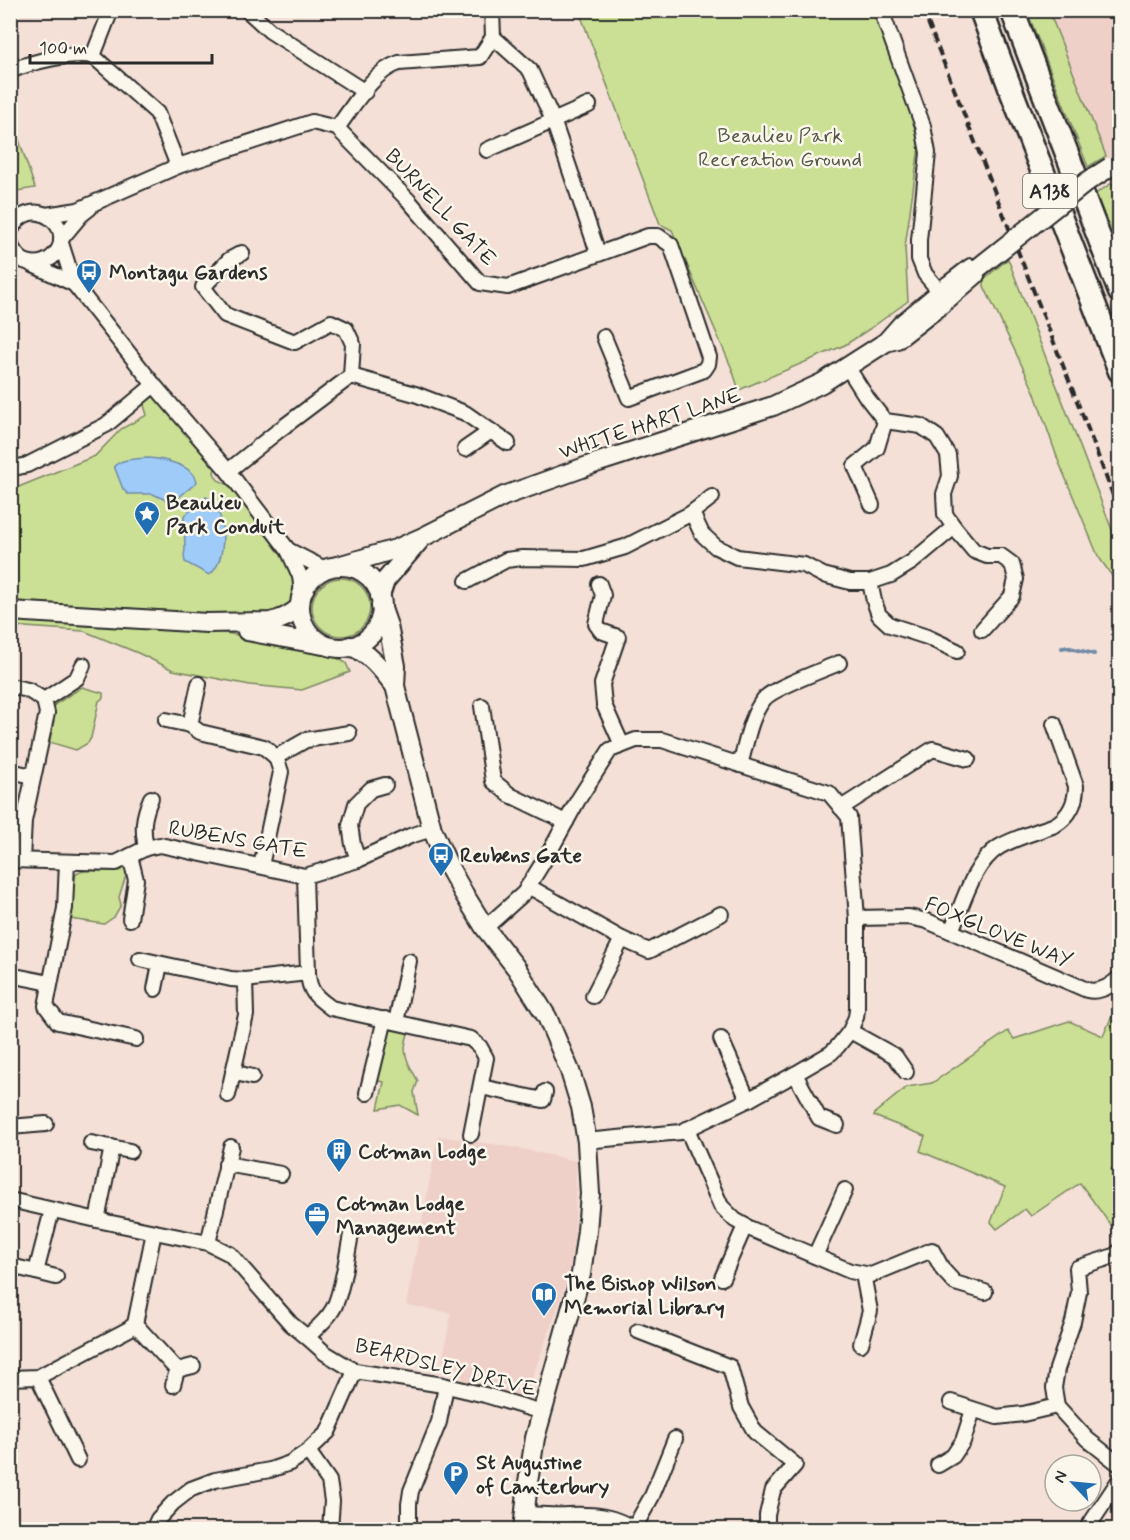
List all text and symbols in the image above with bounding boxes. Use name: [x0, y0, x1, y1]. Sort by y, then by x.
scale bar: [30, 27, 212, 65]
text: 100 m: [39, 37, 87, 61]
park label: Beaulieu Park Recreation Ground: [698, 122, 862, 174]
street label: BURNELL GATE: [378, 143, 502, 273]
road number: A138: [1023, 174, 1077, 208]
bus stop icon: Montagu Gardens: [74, 257, 104, 295]
place label: Montagu Gardens: [109, 259, 268, 287]
street label: WHITE HART LANE: [556, 381, 745, 467]
place label: Beaulieu Park Conduit: [166, 489, 286, 541]
place icon: Beaulieu Park Conduit: [132, 499, 162, 537]
street label: RUBENS GATE: [166, 814, 309, 866]
bus stop icon: Reubens Gate: [426, 840, 456, 878]
place label: Reubens Gate: [460, 842, 582, 870]
street label: FOXGLOVE WAY: [921, 891, 1077, 975]
building icon: Cotman Lodge: [324, 1136, 354, 1174]
place label: Cotman Lodge: [358, 1138, 487, 1166]
place label: Cotman Lodge Management: [336, 1190, 465, 1244]
office icon: Cotman Lodge Management: [302, 1200, 332, 1238]
place label: The Bishop Wilson Memorial Library: [564, 1270, 725, 1322]
library icon: The Bishop Wilson Memorial Library: [529, 1280, 559, 1318]
street label: BEARDSLEY DRIVE: [352, 1332, 540, 1404]
place label: St Augustine of Canterbury: [476, 1449, 609, 1501]
north arrow: [1043, 1453, 1103, 1513]
parking icon: St Augustine of Canterbury: [441, 1459, 471, 1497]
text: N: [1049, 1468, 1073, 1486]

